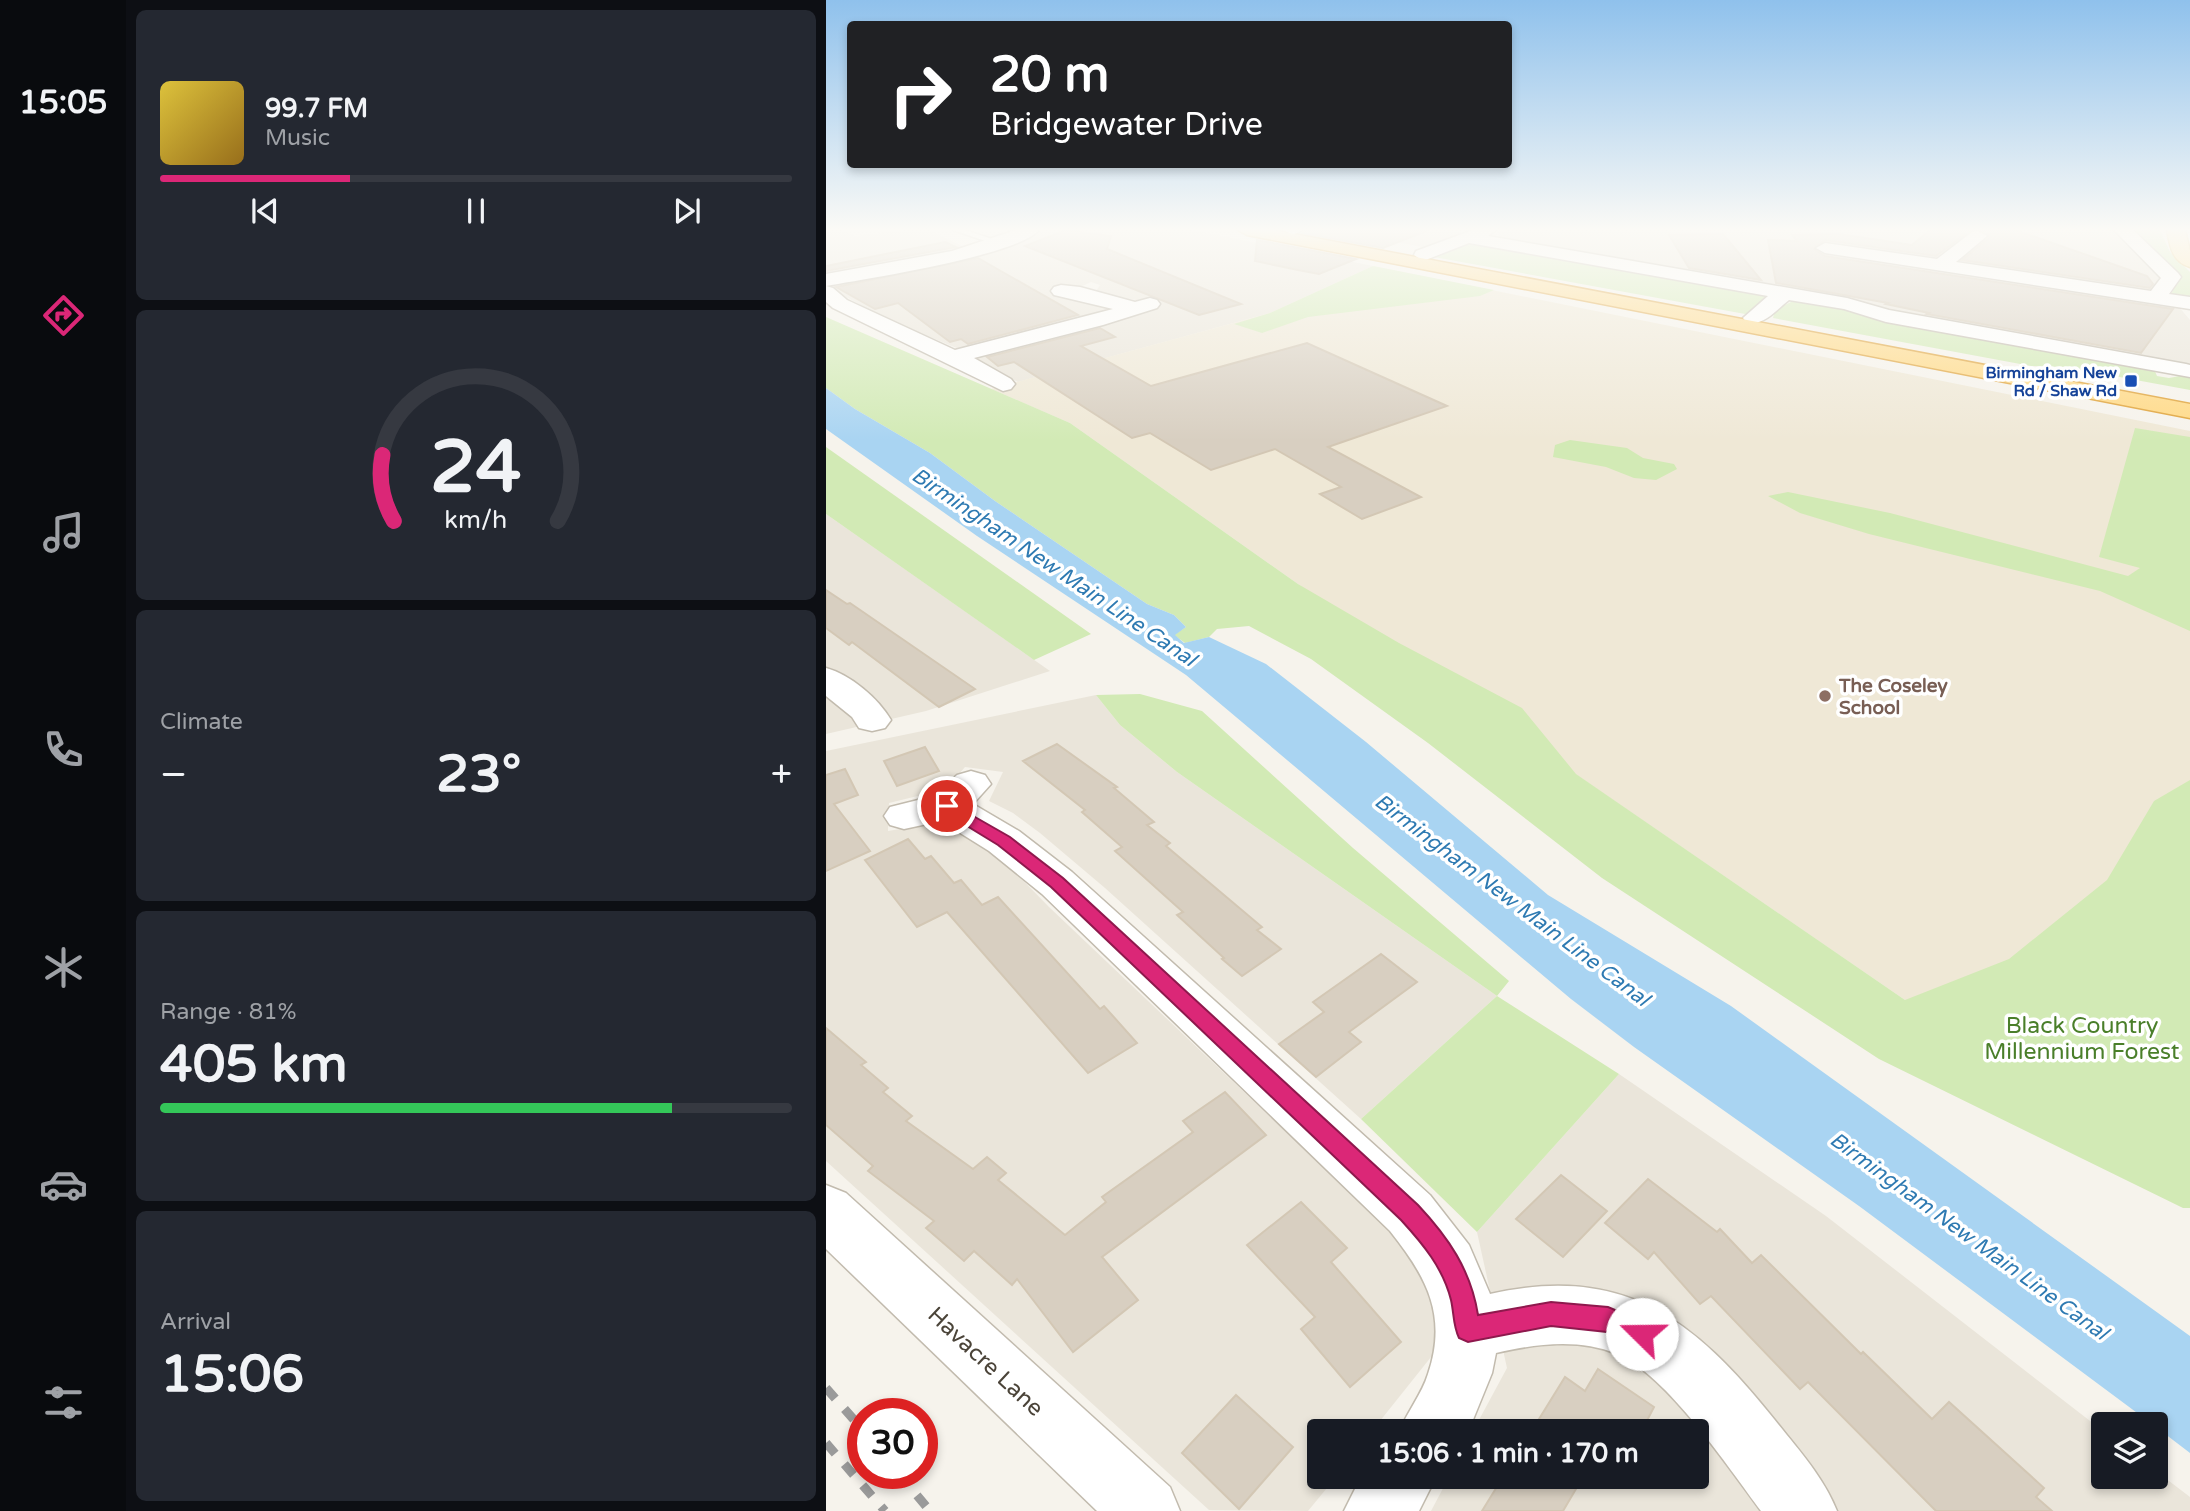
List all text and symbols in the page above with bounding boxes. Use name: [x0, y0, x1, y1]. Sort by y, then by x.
text: 20 m: [990, 46, 1109, 105]
icon: right: [875, 49, 966, 140]
text: 15:05: [19, 84, 107, 122]
text: 99.7 FM: [265, 93, 368, 124]
text: Bridgewater Drive: [990, 106, 1263, 144]
text: Music: [265, 124, 330, 152]
icon: previous: [246, 192, 284, 230]
icon: pause: [457, 192, 495, 230]
icon: next: [668, 192, 706, 230]
icon: directions: [39, 291, 88, 340]
place label: Birmingham New Rd / Shaw Rd: [1986, 363, 2117, 401]
marker: Birmingham New Rd / Shaw Rd: [2123, 373, 2139, 389]
text: 24: [430, 425, 522, 513]
water label: Birmingham New Main Line Canal: [907, 463, 1203, 674]
text: km/h: [445, 505, 507, 535]
icon: music: [39, 508, 88, 557]
place label: The Coseley School: [1838, 675, 1948, 719]
marker: The Coseley School: [1817, 688, 1833, 704]
text: Climate: [160, 708, 243, 736]
icon: phone: [39, 725, 88, 774]
text: 23°: [436, 743, 521, 806]
text: −: [160, 752, 187, 798]
text: +: [771, 752, 792, 798]
pin: [917, 776, 977, 836]
icon: arrive: [928, 787, 966, 825]
water label: Birmingham New Main Line Canal: [1370, 789, 1656, 1014]
icon: climate: [39, 943, 88, 992]
text: Range · 81%: [160, 998, 296, 1026]
park label: Black Country Millennium Forest: [1984, 1012, 2180, 1066]
text: 405 km: [160, 1033, 348, 1096]
water label: Birmingham New Main Line Canal: [1825, 1127, 2115, 1347]
icon: car: [39, 1160, 88, 1209]
position arrow: [1605, 1297, 1679, 1371]
street label: Havacre Lane: [922, 1301, 1049, 1422]
text: Arrival: [160, 1308, 231, 1336]
text: 15:06: [160, 1343, 304, 1406]
icon: filters: [39, 1378, 88, 1427]
speed limit sign: 30: [847, 1398, 938, 1489]
map controls: [2091, 1412, 2168, 1489]
button: layers: [2091, 1412, 2168, 1489]
text: 15:06 · 1 min · 170 m: [1377, 1438, 1639, 1469]

